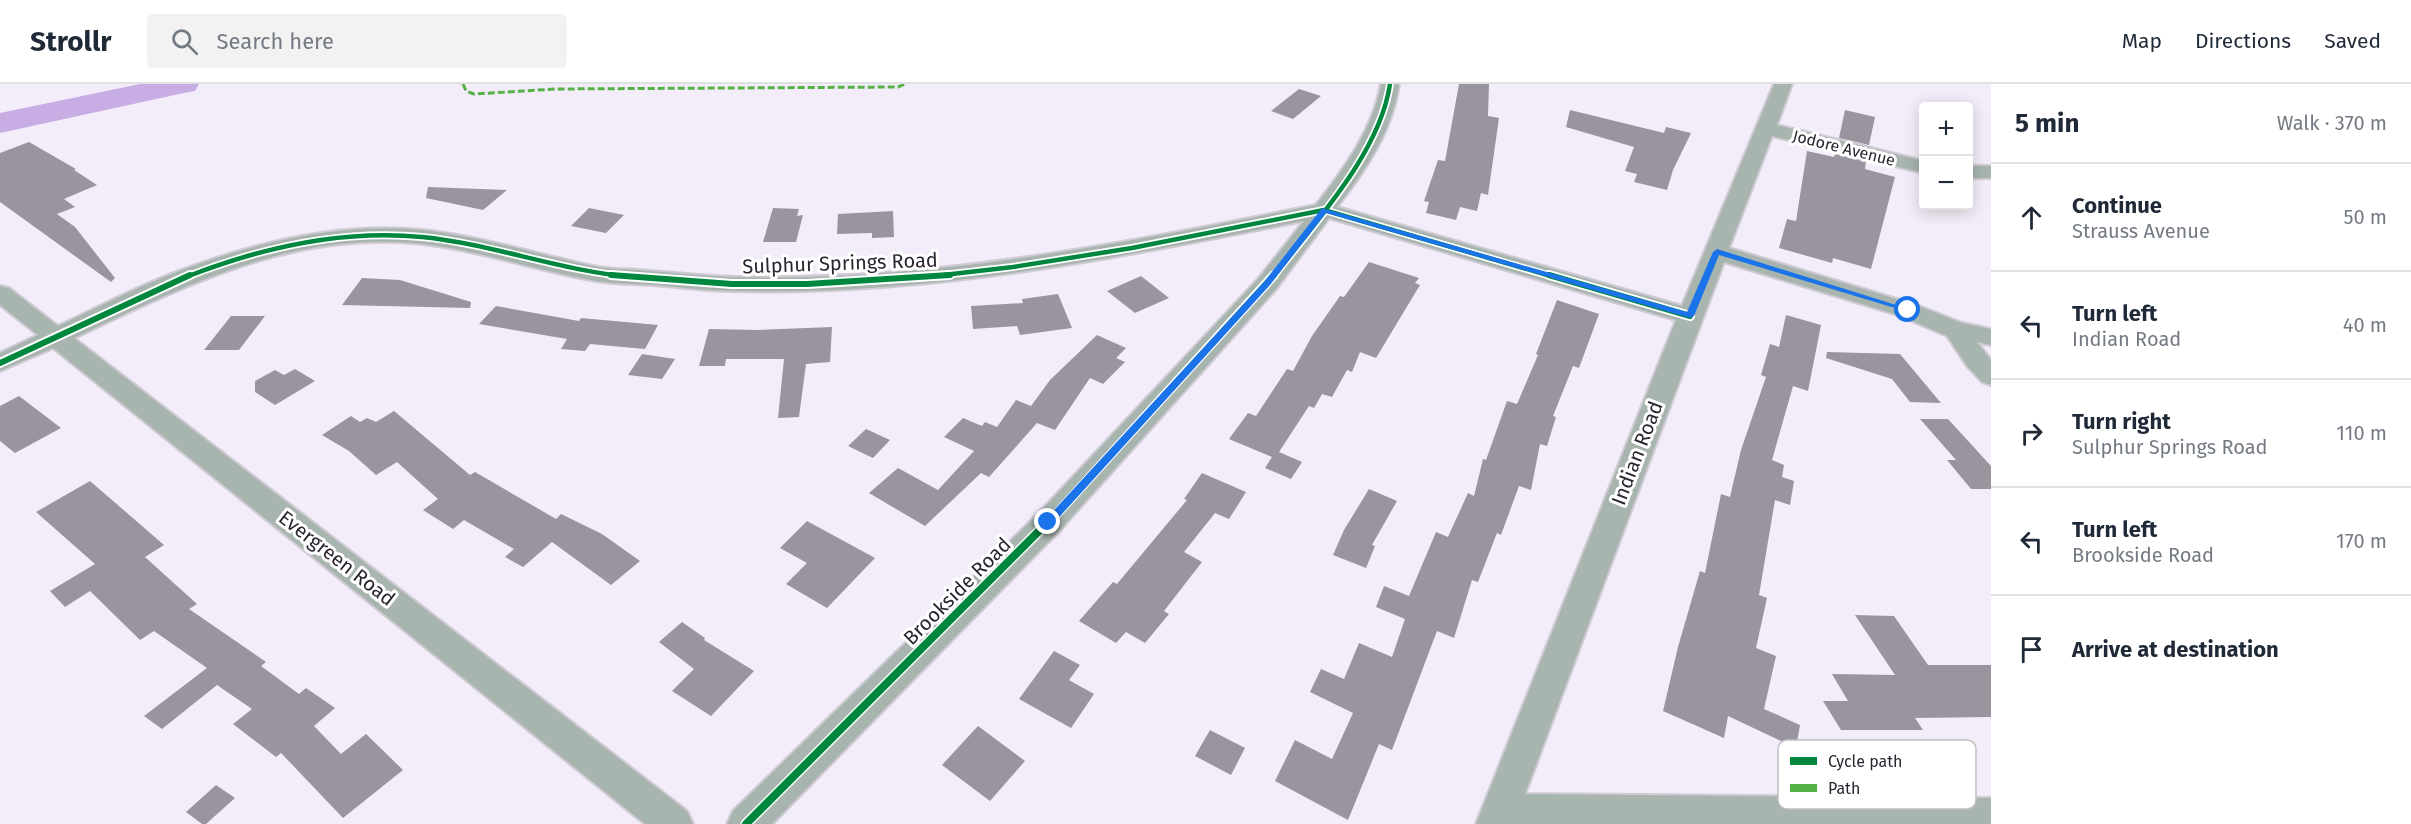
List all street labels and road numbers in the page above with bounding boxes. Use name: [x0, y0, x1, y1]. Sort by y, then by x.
street label: Jodore Avenue: [1791, 126, 1897, 170]
street label: Sulphur Springs Road: [742, 248, 938, 278]
street label: Indian Road: [1606, 398, 1668, 508]
street label: Evergreen Road: [274, 505, 400, 611]
street label: Brookside Road: [898, 532, 1016, 650]

